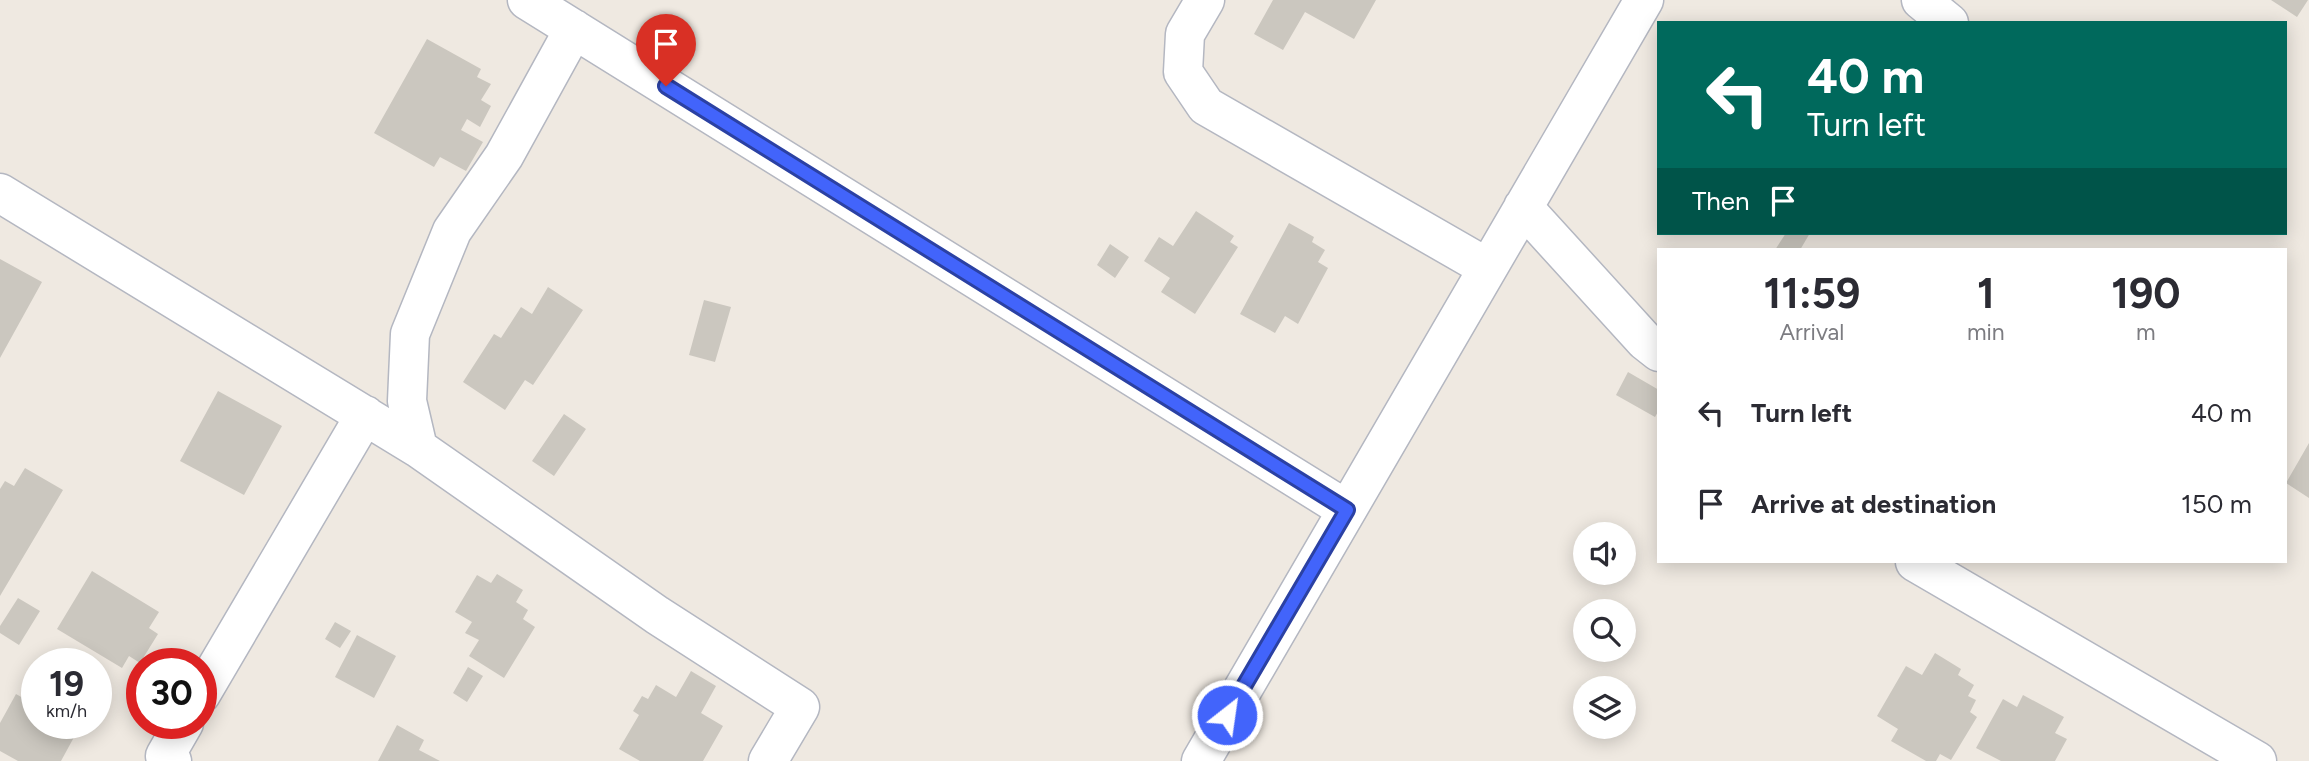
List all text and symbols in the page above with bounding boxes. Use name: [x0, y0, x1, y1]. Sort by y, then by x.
pin: [636, 14, 696, 86]
icon: arrive: [647, 25, 685, 63]
text: 40 m: [1807, 46, 1924, 105]
icon: left: [1692, 49, 1783, 140]
text: Turn left: [1807, 106, 1926, 144]
icon: arrive: [1764, 182, 1802, 220]
text: Then: [1692, 185, 1750, 217]
text: 11:59: [1764, 268, 1860, 319]
text: 1: [1977, 268, 1995, 319]
text: 190: [2111, 268, 2180, 319]
text: Arrival: [1779, 318, 1844, 346]
text: min: [1967, 318, 2005, 346]
text: m: [2136, 318, 2156, 346]
icon: left: [1692, 394, 1730, 432]
text: Turn left: [1751, 397, 1852, 429]
text: 40 m: [2191, 397, 2252, 429]
icon: arrive: [1692, 485, 1730, 523]
text: Arrive at destination: [1751, 488, 1996, 520]
text: 150 m: [2181, 488, 2252, 520]
map controls: [1573, 522, 1636, 739]
button: sound: [1573, 522, 1636, 585]
button: search: [1573, 599, 1636, 662]
speed limit sign: 30: [126, 648, 217, 739]
text: 19: [49, 663, 84, 705]
button: layers: [1573, 676, 1636, 739]
position arrow: [1190, 678, 1264, 752]
text: km/h: [46, 700, 87, 722]

